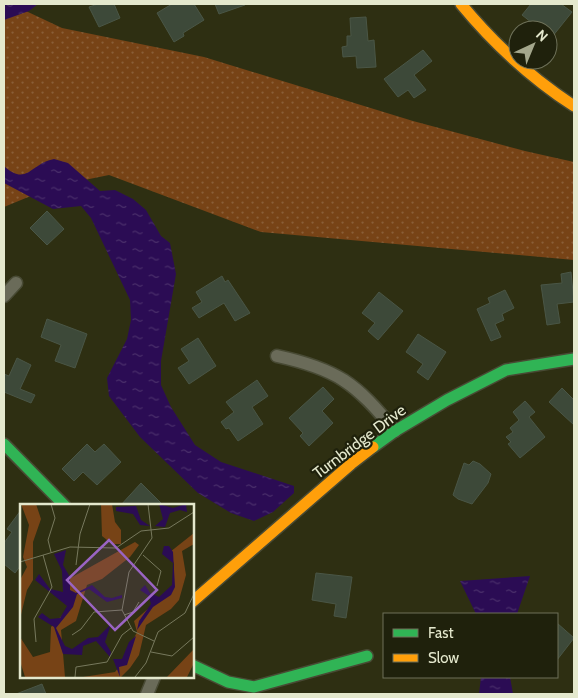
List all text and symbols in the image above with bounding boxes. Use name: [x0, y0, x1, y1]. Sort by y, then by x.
north arrow: [508, 20, 558, 70]
text: N: [532, 26, 552, 46]
street label: Turnbridge Drive: [309, 400, 409, 482]
inset map: [20, 504, 194, 678]
legend: [383, 613, 558, 678]
text: Fast: [428, 624, 453, 642]
text: Slow: [428, 649, 459, 667]

